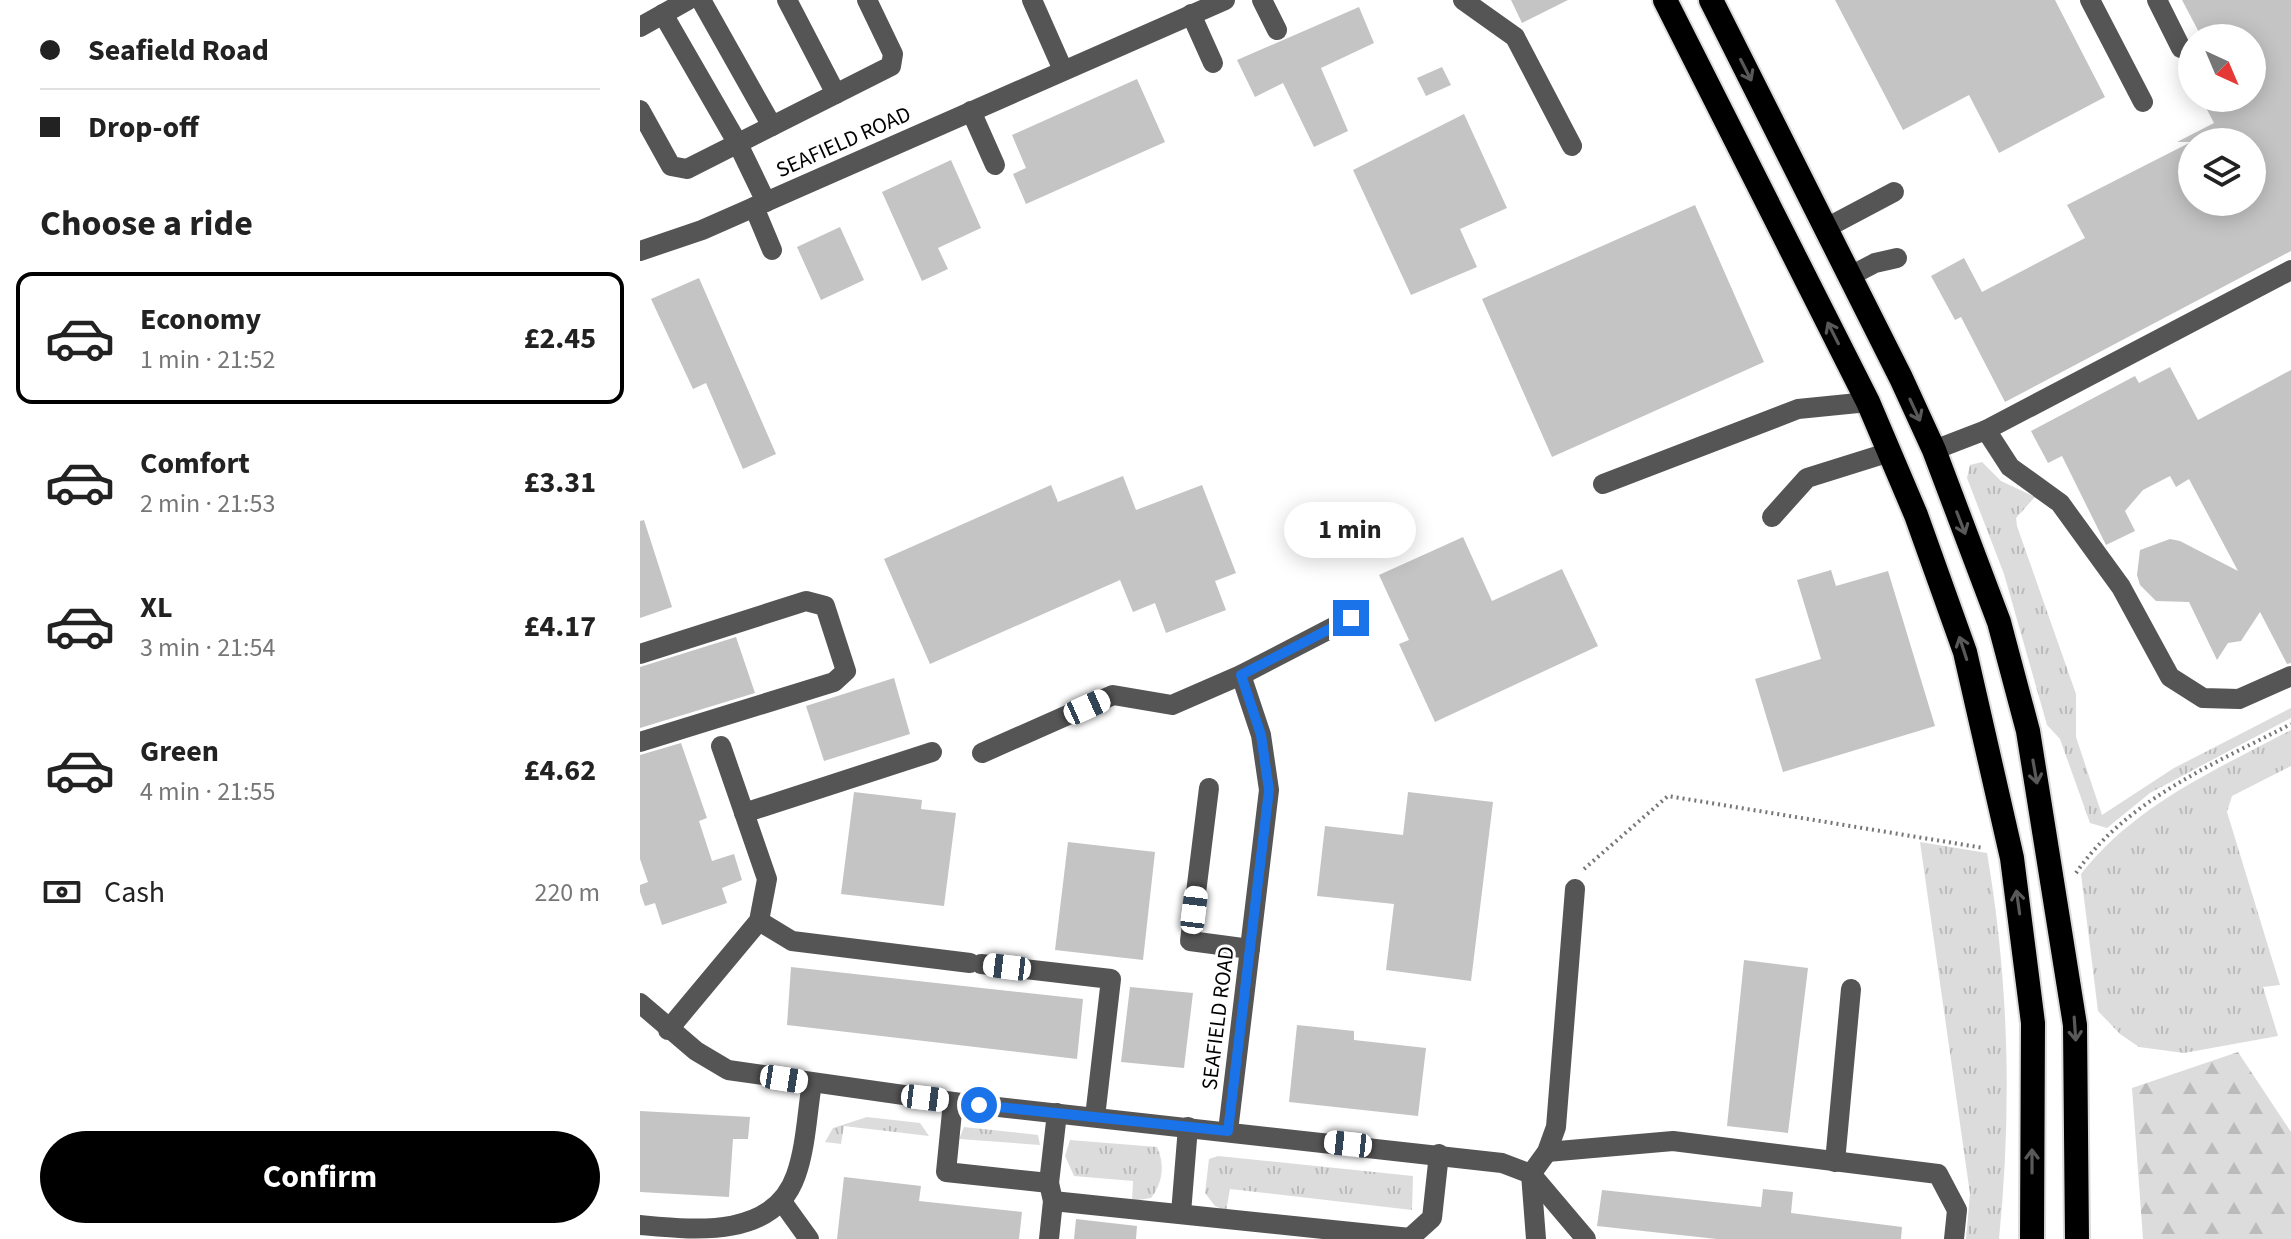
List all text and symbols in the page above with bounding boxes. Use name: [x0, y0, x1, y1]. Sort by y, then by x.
north arrow: [2178, 24, 2266, 112]
map controls: [2178, 24, 2266, 216]
text: Seafield Road: [88, 29, 269, 72]
one-way arrow: [1739, 57, 1754, 81]
street label: SEAFIELD ROAD: [771, 98, 916, 186]
text: Drop-off: [88, 106, 199, 149]
button: layers: [2178, 128, 2266, 216]
text: Choose a ride: [40, 198, 253, 249]
text: Economy: [140, 298, 261, 341]
icon: car: [44, 302, 116, 374]
text: £2.45: [524, 317, 596, 360]
one-way arrow: [1824, 321, 1840, 345]
text: 1 min · 21:52: [140, 341, 275, 378]
one-way arrow: [1908, 397, 1923, 421]
text: Comfort: [140, 442, 250, 485]
icon: car: [44, 446, 116, 518]
text: £3.31: [524, 461, 596, 504]
text: 2 min · 21:53: [140, 485, 275, 522]
callout: 1 min: [1285, 502, 1417, 558]
one-way arrow: [1955, 510, 1969, 535]
text: 1 min: [1318, 511, 1382, 548]
text: XL: [140, 586, 173, 629]
icon: car: [44, 590, 116, 662]
route end: [1333, 600, 1369, 636]
text: £4.17: [524, 605, 596, 648]
text: 3 min · 21:54: [140, 629, 275, 666]
one-way arrow: [1954, 636, 1969, 661]
car: [1060, 686, 1114, 728]
text: Green: [140, 730, 219, 773]
icon: car: [44, 734, 116, 806]
text: £4.62: [524, 749, 596, 792]
one-way arrow: [2028, 758, 2043, 784]
text: 4 min · 21:55: [140, 773, 275, 810]
icon: cash: [40, 870, 84, 914]
text: Cash: [104, 871, 165, 914]
text: 220 m: [534, 874, 600, 911]
car: [1179, 885, 1209, 935]
one-way arrow: [2010, 890, 2025, 915]
street label: SEAFIELD ROAD: [1193, 944, 1243, 1092]
car: [982, 952, 1032, 982]
one-way arrow: [2067, 1015, 2082, 1041]
car: [758, 1063, 810, 1095]
car: [900, 1083, 950, 1113]
route start: [961, 1087, 997, 1123]
car: [1323, 1130, 1373, 1158]
button: Confirm: [40, 1131, 600, 1223]
one-way arrow: [2024, 1148, 2040, 1175]

